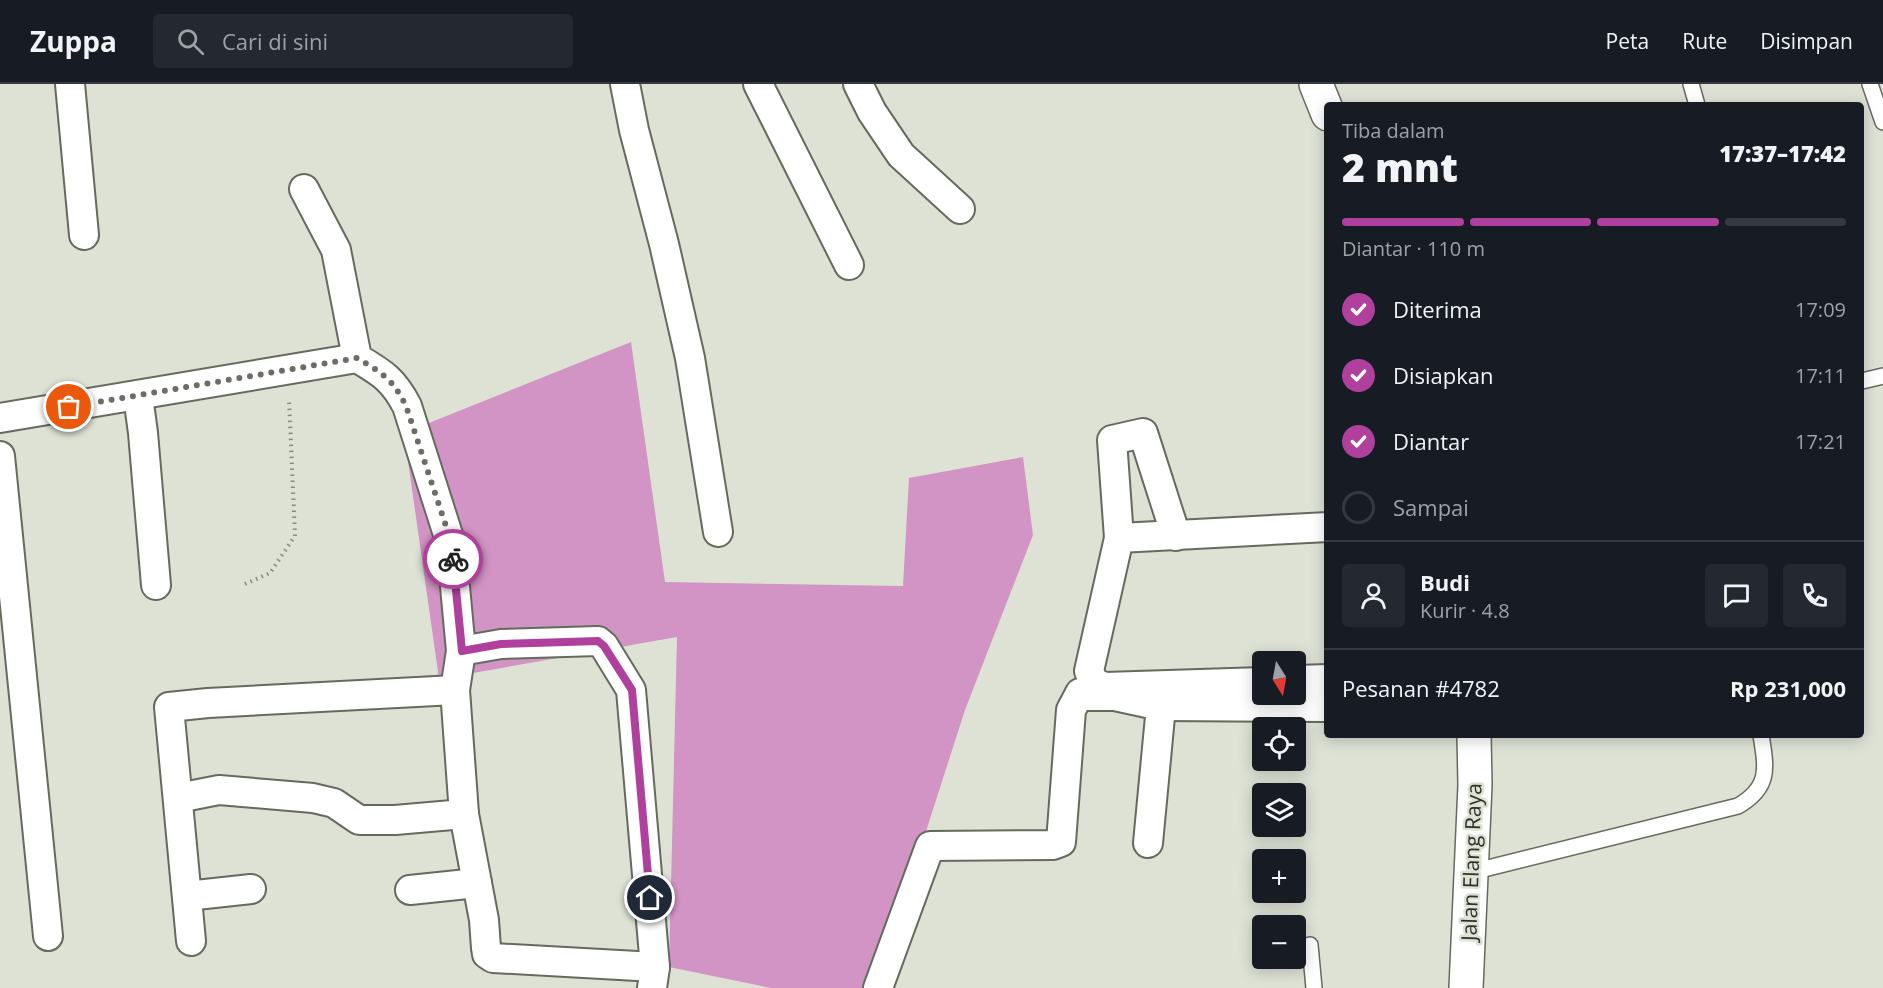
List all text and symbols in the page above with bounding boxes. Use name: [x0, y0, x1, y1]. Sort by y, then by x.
search box: [153, 14, 573, 68]
text: Zuppa: [30, 22, 117, 60]
icon: search: [174, 25, 207, 58]
text: Cari di sini: [222, 26, 328, 56]
text: Peta: [1606, 27, 1649, 55]
text: Rute: [1682, 27, 1727, 55]
text: Disimpan: [1760, 27, 1853, 55]
text: Tiba dalam: [1342, 117, 1445, 144]
text: 17:37–17:42: [1719, 138, 1846, 168]
text: 2 mnt: [1342, 140, 1458, 193]
text: Diantar · 110 m: [1342, 235, 1485, 262]
icon: check: [1342, 293, 1375, 326]
text: Diterima: [1393, 294, 1482, 324]
text: 17:09: [1795, 296, 1846, 323]
icon: check: [1342, 359, 1375, 392]
text: Disiapkan: [1393, 360, 1494, 390]
text: 17:11: [1795, 362, 1846, 389]
pin: [43, 381, 94, 432]
icon: bag: [52, 390, 85, 423]
icon: check: [1342, 425, 1375, 458]
text: Diantar: [1393, 426, 1469, 456]
text: 17:21: [1795, 428, 1846, 455]
text: Sampai: [1393, 492, 1469, 522]
courier: [423, 529, 483, 589]
icon: bike: [437, 543, 470, 576]
button: person: [1342, 564, 1405, 627]
button: chat: [1705, 564, 1768, 627]
button: phone: [1783, 564, 1846, 627]
text: Budi: [1420, 567, 1470, 597]
text: Kurir · 4.8: [1420, 597, 1510, 624]
north arrow: [1252, 651, 1306, 705]
map controls: [1252, 651, 1306, 969]
text: Pesanan #4782: [1342, 673, 1500, 703]
text: Rp 231,000: [1730, 673, 1846, 703]
button: locate: [1252, 717, 1306, 771]
button: layers: [1252, 783, 1306, 837]
street label: Jalan Elang Raya: [1454, 783, 1488, 943]
button: +: [1252, 849, 1306, 903]
pin: [624, 872, 675, 923]
icon: home: [633, 881, 666, 914]
button: −: [1252, 915, 1306, 969]

